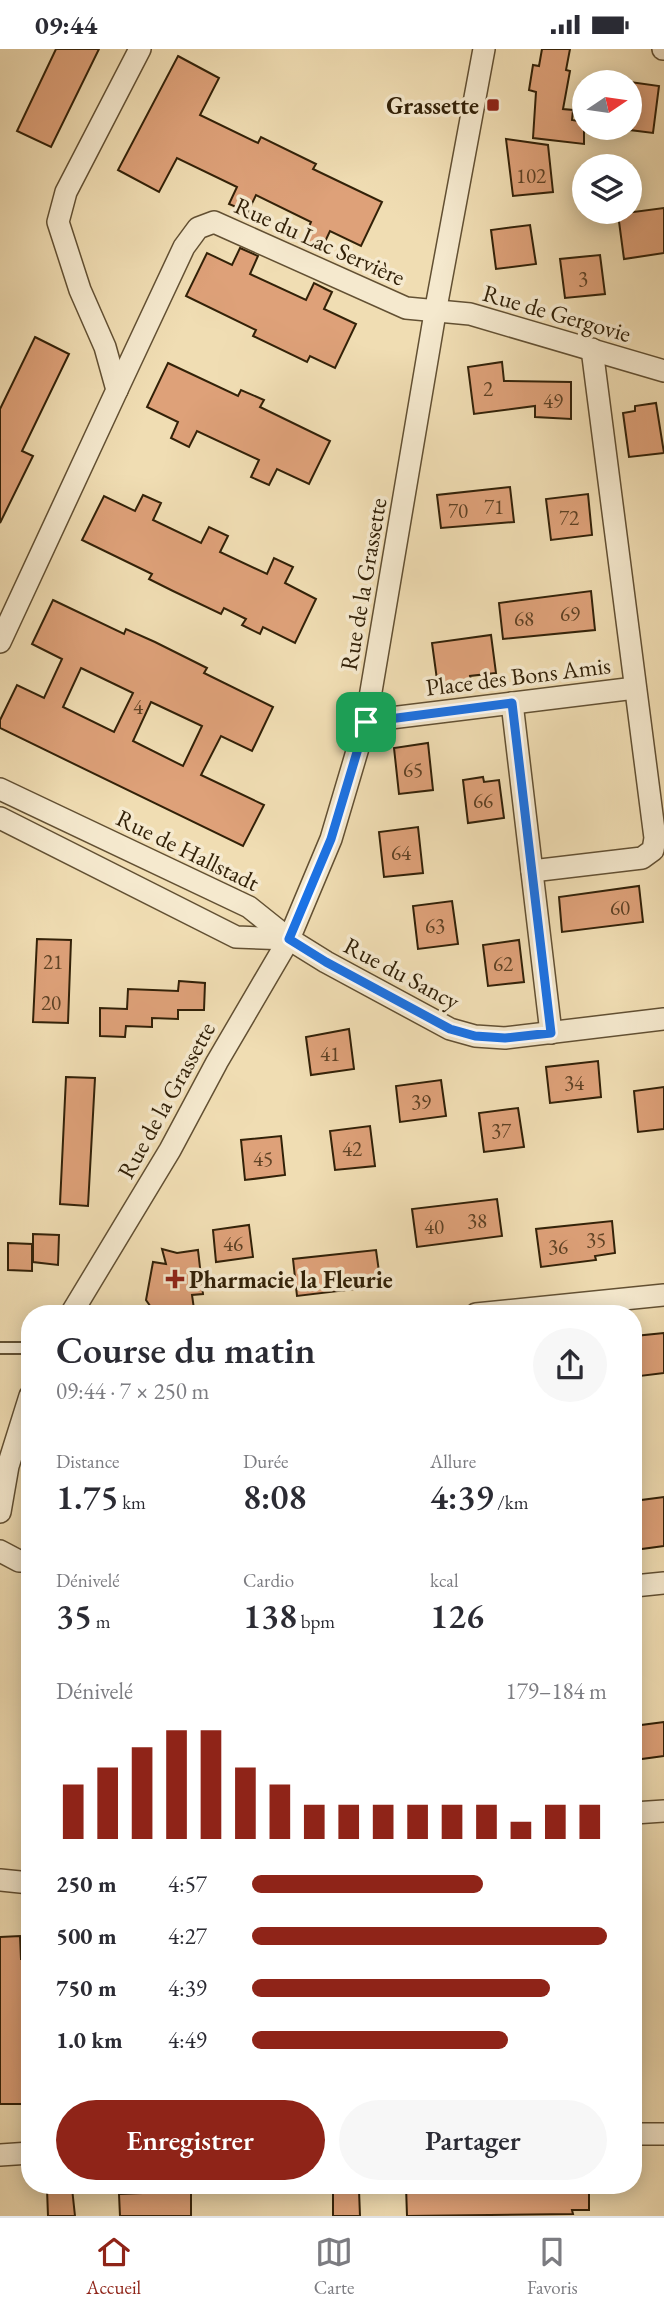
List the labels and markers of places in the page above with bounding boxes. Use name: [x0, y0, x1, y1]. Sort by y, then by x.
place label: Grassette: [386, 90, 479, 121]
marker: Grassette: [485, 97, 501, 113]
pin: [336, 692, 396, 752]
place label: Pharmacie la Fleurie: [189, 1264, 393, 1295]
marker: Pharmacie la Fleurie: [167, 1271, 183, 1287]

